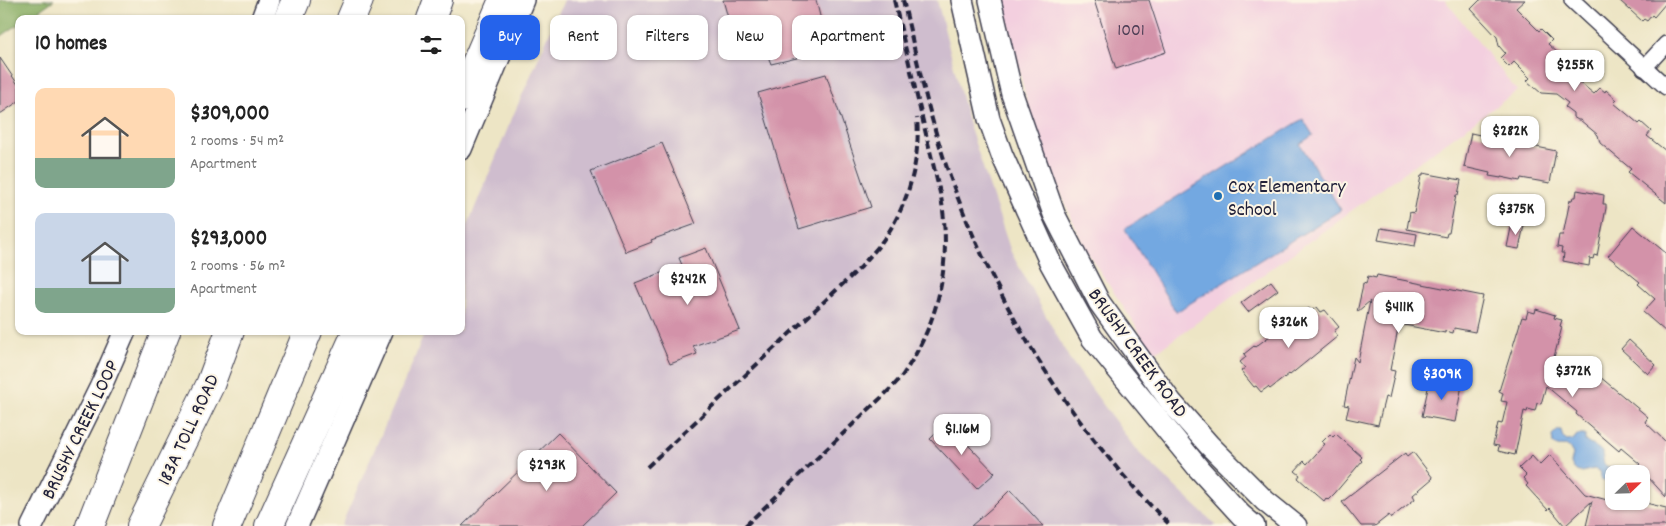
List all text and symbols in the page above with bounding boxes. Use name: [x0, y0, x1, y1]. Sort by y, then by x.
chip: Buy: [480, 15, 540, 60]
chip: Rent: [550, 15, 617, 60]
chip: Filters: [627, 15, 708, 60]
chip: New: [718, 15, 782, 60]
chip: Apartment: [792, 15, 903, 60]
house number: 1001: [1117, 19, 1145, 44]
text: 10 homes: [35, 30, 107, 60]
icon: filters: [417, 31, 445, 59]
pin: $255K: [1540, 49, 1610, 92]
text: $255K: [1556, 54, 1594, 77]
text: $309,000: [190, 100, 269, 130]
icon: home: [75, 108, 135, 168]
pin: $282K: [1475, 116, 1545, 158]
text: $282K: [1492, 120, 1528, 143]
text: 2 rooms · 54 m²: [190, 130, 284, 153]
text: Apartment: [190, 153, 257, 176]
place label: Cox Elementary School: [1228, 174, 1346, 225]
marker: Cox Elementary School: [1212, 190, 1224, 202]
pin: $375K: [1481, 194, 1551, 236]
text: $375K: [1498, 198, 1534, 221]
text: $293,000: [190, 225, 267, 255]
icon: home: [75, 233, 135, 293]
text: 2 rooms · 56 m²: [190, 255, 285, 278]
pin: $242K: [653, 264, 723, 306]
text: $242K: [670, 268, 706, 291]
text: Apartment: [190, 278, 257, 301]
street label: BRUSHY CREEK ROAD: [1080, 283, 1193, 424]
pin: $411K: [1364, 292, 1434, 334]
text: $411K: [1384, 296, 1414, 319]
pin: $326K: [1254, 306, 1324, 349]
text: $326K: [1270, 311, 1308, 334]
street label: BRUSHY CREEK LOOP: [36, 356, 128, 505]
pin: $372K: [1538, 356, 1608, 398]
pin: $309K: [1407, 358, 1477, 401]
text: $372K: [1555, 360, 1591, 383]
text: $309K: [1423, 363, 1461, 386]
street label: 183A TOLL ROAD: [152, 370, 228, 490]
pin: $1.16M: [921, 414, 1003, 456]
text: $1.16M: [945, 418, 980, 441]
pin: $293K: [512, 450, 582, 492]
text: $293K: [529, 454, 565, 477]
north arrow: [1605, 465, 1650, 510]
map controls: [1605, 465, 1650, 510]

